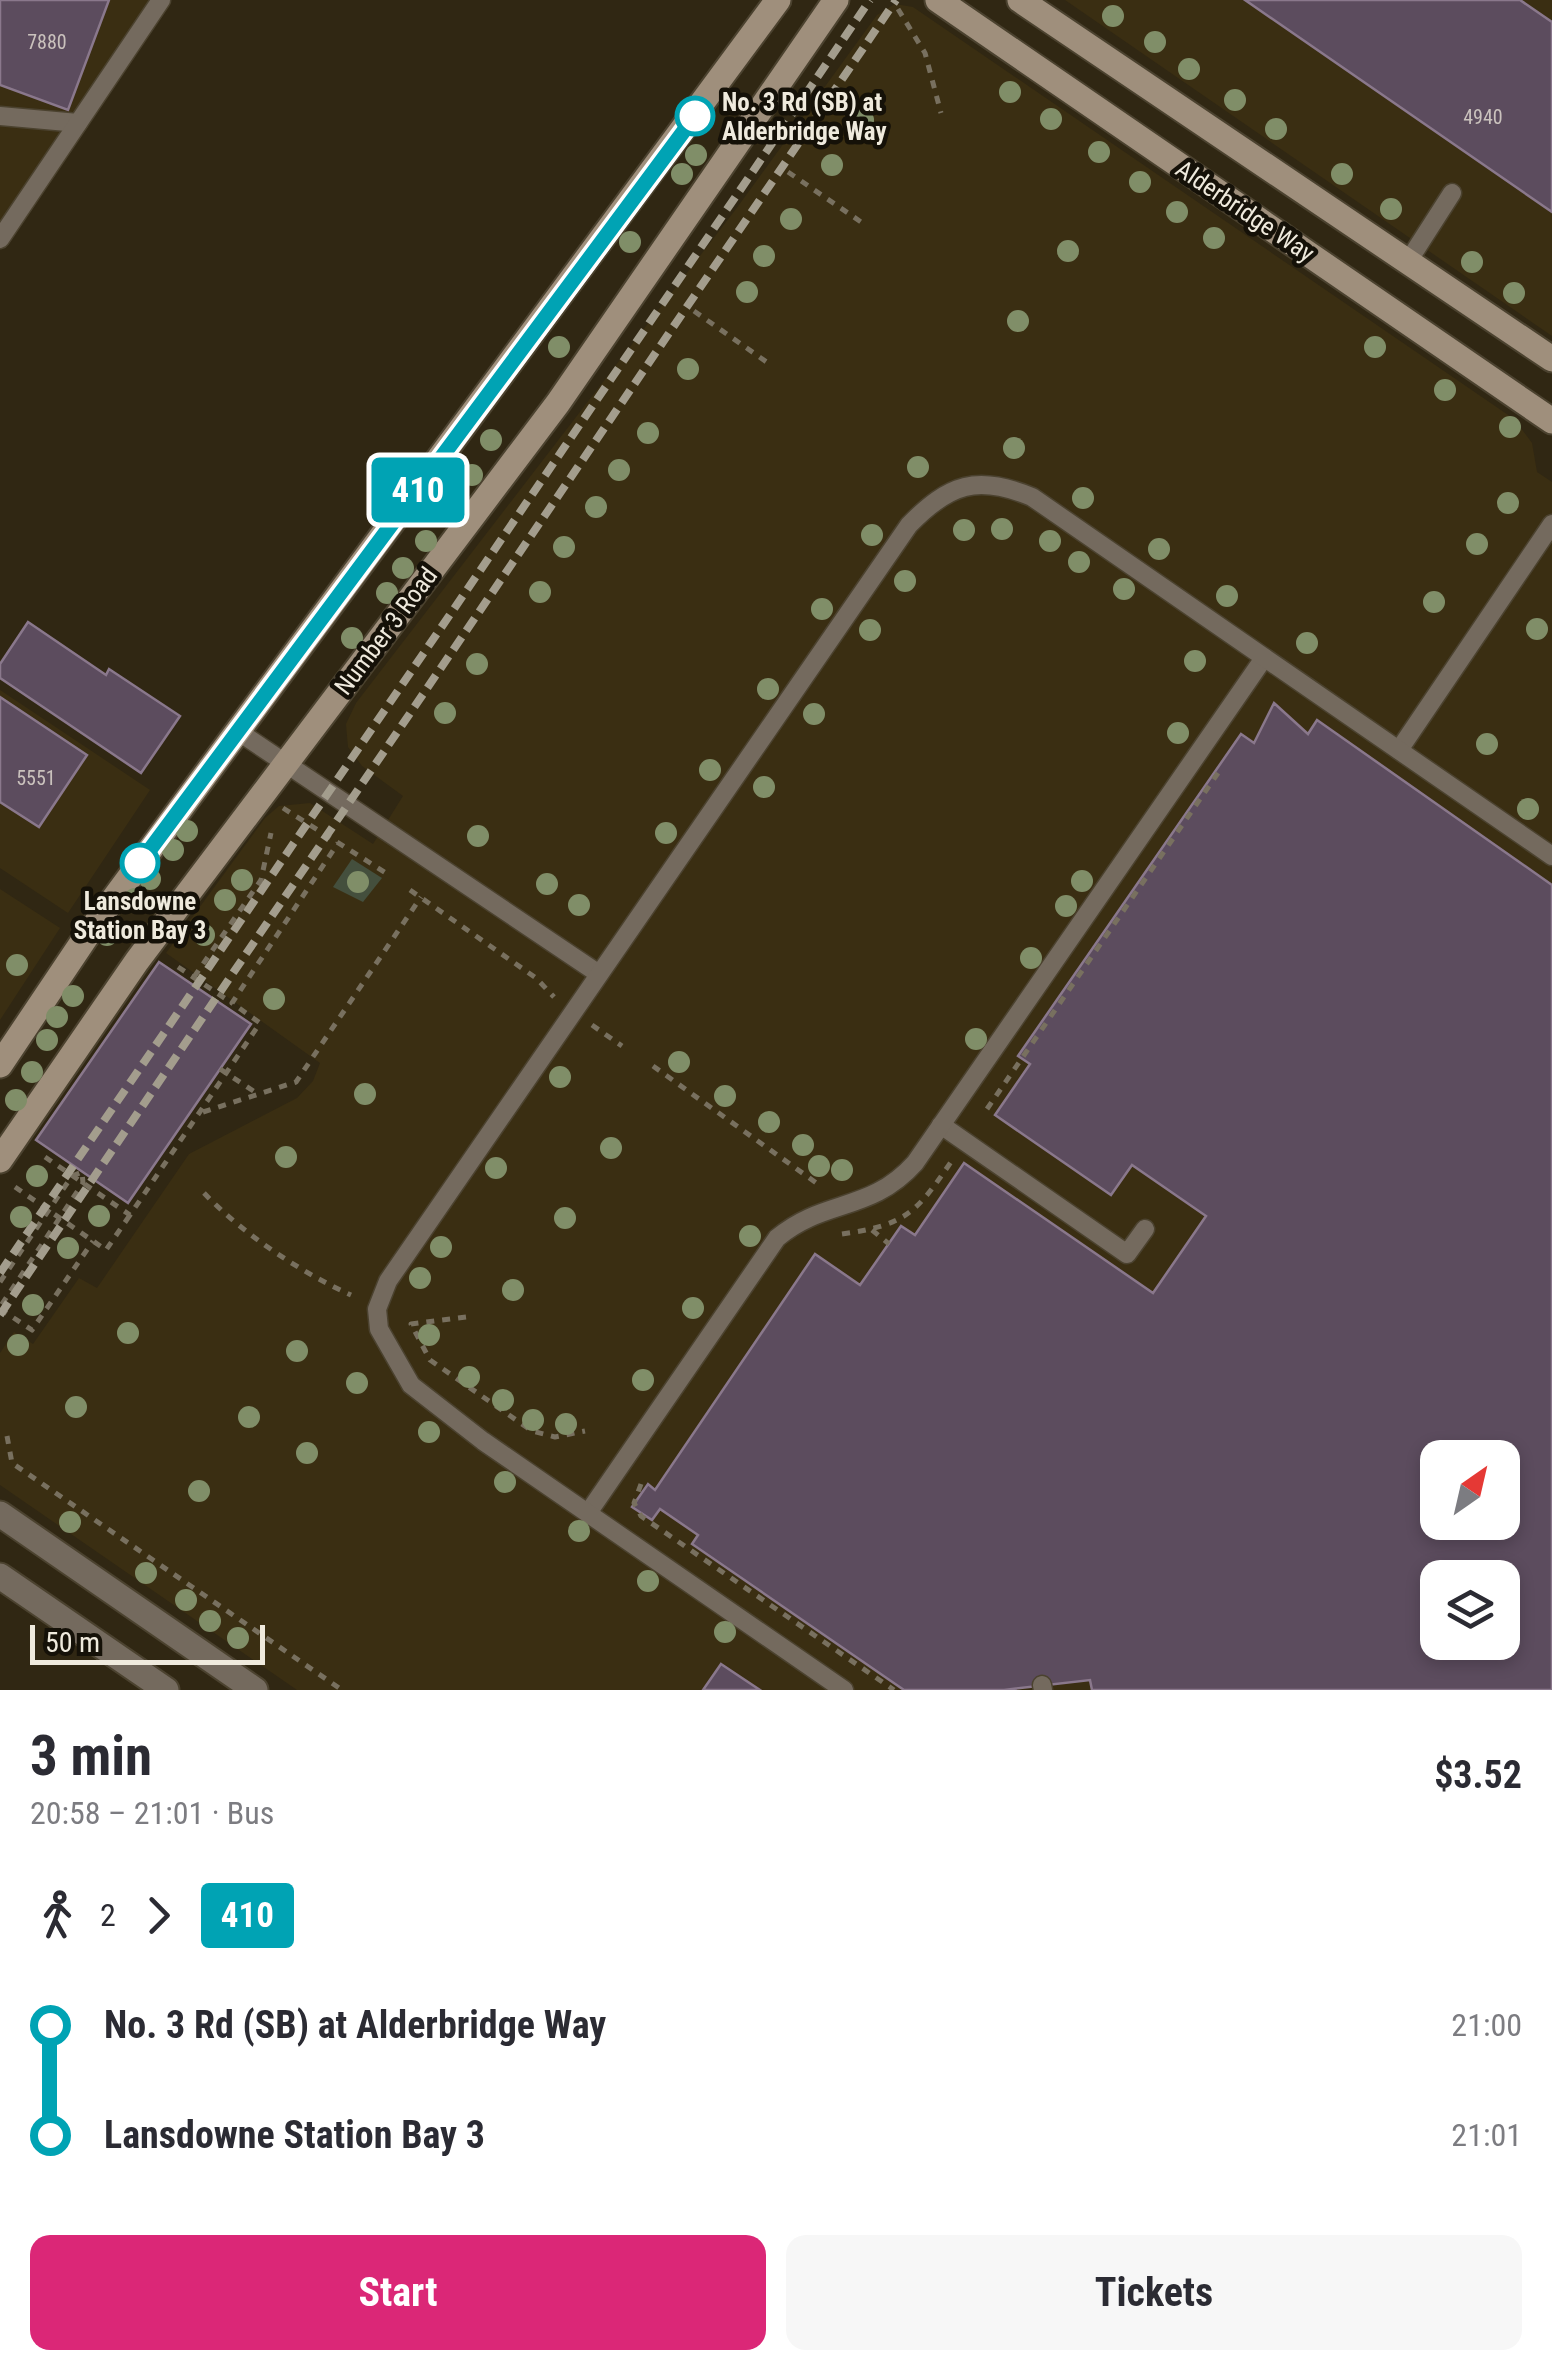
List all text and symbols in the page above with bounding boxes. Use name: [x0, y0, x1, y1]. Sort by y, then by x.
house number: 7880: [27, 30, 67, 54]
place label: No. 3 Rd (SB) at Alderbridge Way: [722, 88, 887, 146]
marker: No. 3 Rd (SB) at Alderbridge Way: [676, 97, 714, 135]
house number: 4940: [1463, 105, 1503, 129]
street label: Alderbridge Way: [1170, 154, 1320, 268]
line badge: 410: [360, 458, 476, 522]
text: 410: [391, 470, 445, 511]
street label: Number 3 Road: [329, 562, 443, 700]
house number: 5551: [16, 766, 56, 790]
marker: Lansdowne Station Bay 3: [121, 844, 159, 882]
place label: Lansdowne Station Bay 3: [74, 887, 206, 945]
north arrow: [1420, 1440, 1520, 1540]
map controls: [1420, 1440, 1520, 1660]
button: layers: [1420, 1560, 1520, 1660]
scale bar: [30, 1620, 265, 1664]
text: 50 m: [45, 1626, 100, 1659]
text: 3 min: [30, 1724, 152, 1788]
text: $3.52: [1434, 1753, 1522, 1797]
text: 20:58 – 21:01 · Bus: [30, 1794, 274, 1832]
icon: walk: [30, 1888, 85, 1943]
icon: forward: [131, 1888, 186, 1943]
text: 410: [221, 1895, 274, 1936]
text: 2: [100, 1896, 116, 1934]
text: No. 3 Rd (SB) at Alderbridge Way: [104, 2003, 606, 2047]
text: 21:00: [1451, 2006, 1522, 2044]
text: Lansdowne Station Bay 3: [104, 2113, 485, 2157]
text: 21:01: [1451, 2116, 1522, 2154]
button: Start: [30, 2235, 766, 2350]
button: Tickets: [786, 2235, 1522, 2350]

